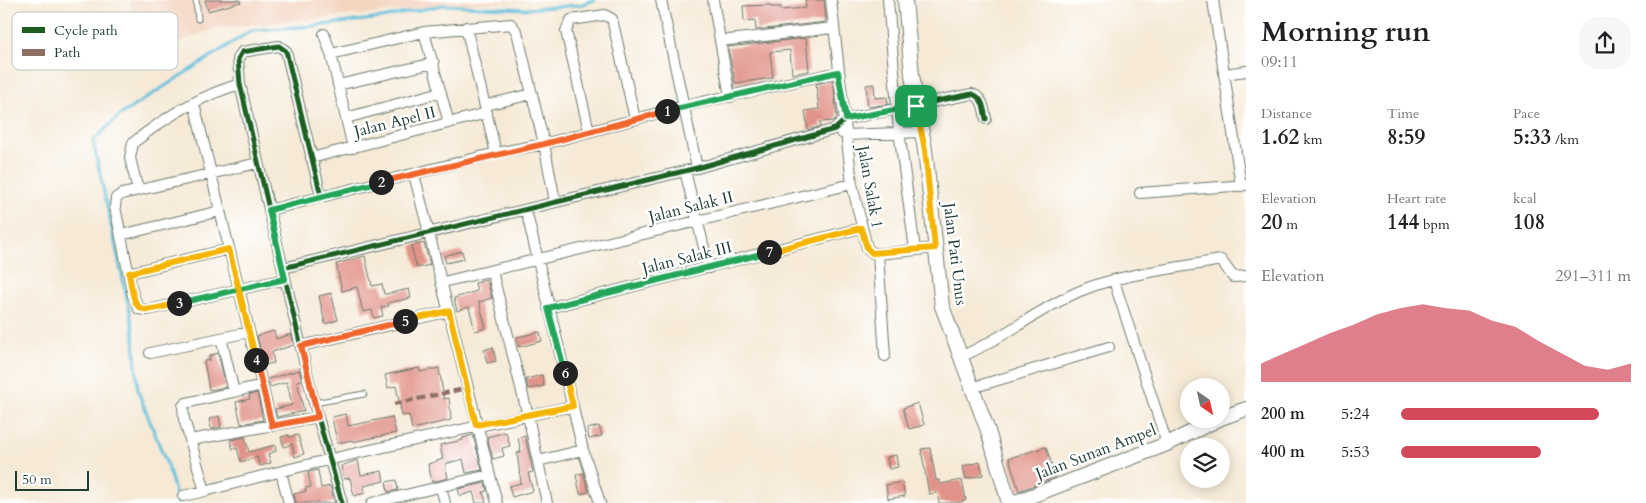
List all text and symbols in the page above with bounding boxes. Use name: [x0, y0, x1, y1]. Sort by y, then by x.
legend: [12, 12, 178, 70]
text: Morning run: [1261, 13, 1430, 51]
button: share: [1579, 17, 1631, 69]
text: Cycle path: [54, 21, 118, 40]
text: Path: [54, 43, 81, 62]
text: 09:11: [1261, 51, 1298, 73]
pin: [895, 85, 937, 127]
icon: arrive: [902, 92, 930, 120]
pin: 1: [654, 98, 680, 124]
street label: Jalan Apel II: [350, 101, 438, 143]
text: 1: [664, 102, 671, 121]
text: Distance: [1261, 104, 1312, 123]
text: Time: [1387, 104, 1419, 123]
text: Pace: [1513, 104, 1540, 123]
text: 1.62: [1261, 123, 1299, 152]
text: 8:59: [1387, 123, 1425, 152]
text: 5:33: [1513, 123, 1551, 152]
text: km: [1299, 130, 1322, 149]
text: /km: [1551, 130, 1579, 149]
street label: Jalan Salak 1: [852, 142, 888, 230]
pin: 2: [368, 170, 394, 194]
text: 2: [378, 173, 385, 192]
street label: Jalan Salak II: [644, 186, 736, 229]
text: Elevation: [1261, 189, 1317, 208]
text: Heart rate: [1387, 189, 1446, 208]
text: kcal: [1513, 189, 1537, 208]
street label: Jalan Pati Unus: [938, 199, 972, 307]
text: 20: [1261, 208, 1283, 237]
text: 144: [1387, 208, 1419, 237]
text: 108: [1513, 208, 1545, 237]
text: m: [1283, 215, 1298, 234]
text: bpm: [1419, 215, 1450, 234]
street label: Jalan Salak III: [638, 236, 734, 280]
pin: 7: [756, 240, 782, 264]
text: 7: [766, 243, 773, 262]
text: Elevation: [1261, 265, 1325, 287]
text: 291–311 m: [1555, 265, 1631, 287]
pin: 3: [166, 290, 192, 316]
text: 3: [176, 294, 183, 313]
pin: 5: [392, 308, 418, 334]
text: 5: [402, 312, 409, 331]
pin: 4: [244, 348, 268, 372]
text: 4: [253, 351, 260, 370]
pin: 6: [552, 360, 578, 386]
text: 6: [562, 364, 569, 383]
north arrow: [1180, 378, 1230, 428]
map controls: [1180, 378, 1230, 488]
text: 200 m: [1261, 403, 1305, 425]
text: 5:24: [1341, 403, 1370, 425]
street label: Jalan Sunan Ampel: [1031, 419, 1160, 486]
button: layers: [1180, 438, 1230, 488]
text: 400 m: [1261, 441, 1305, 463]
text: 5:53: [1341, 441, 1370, 463]
scale bar: [15, 468, 89, 491]
text: 50 m: [22, 470, 52, 489]

